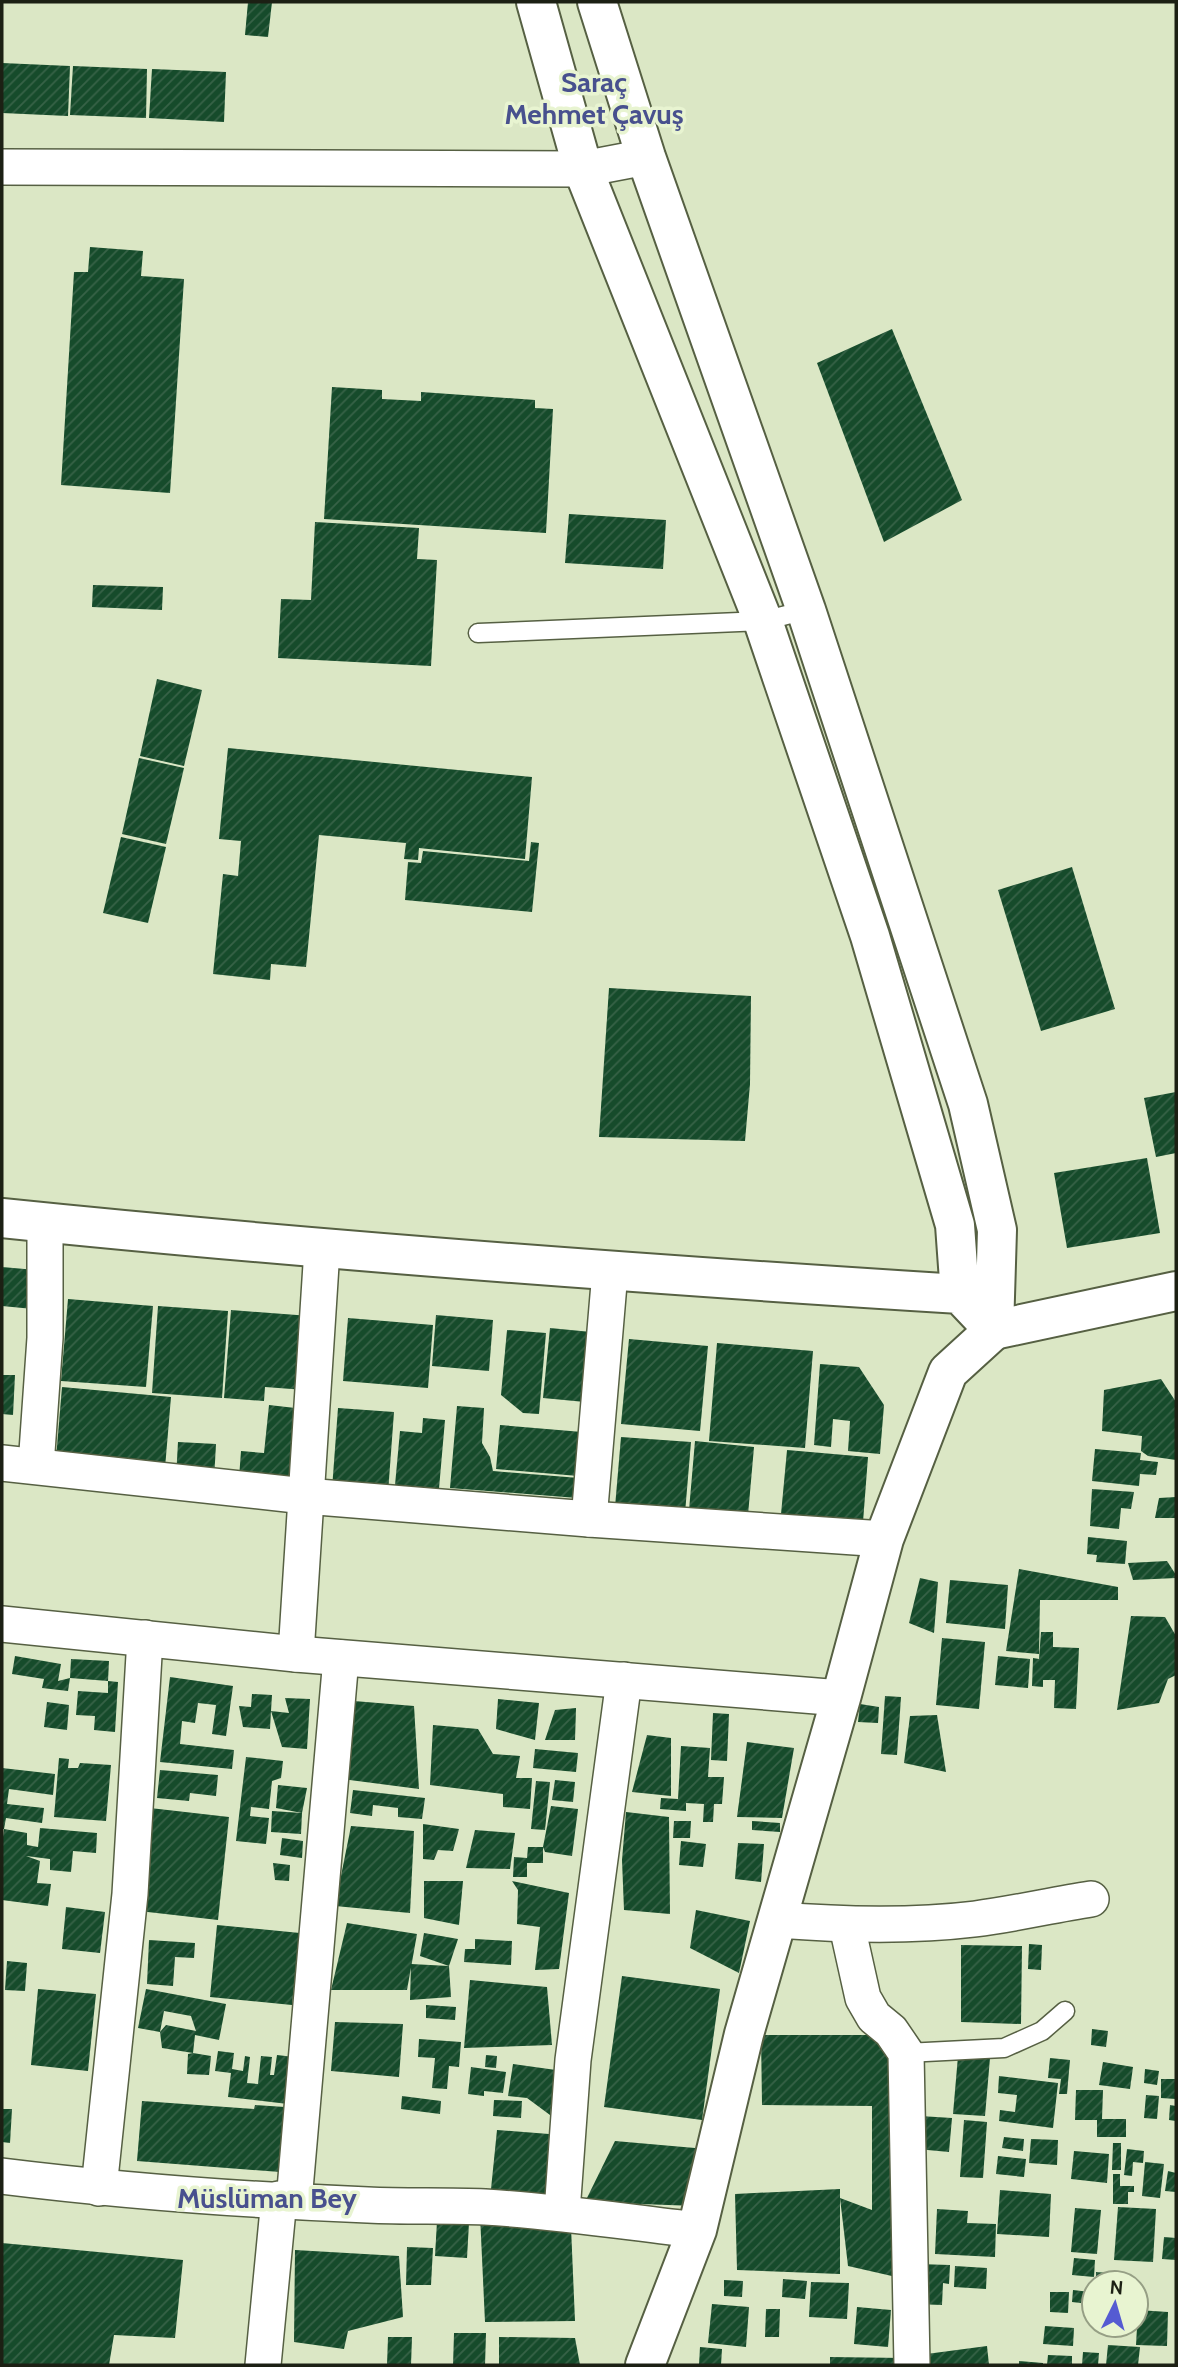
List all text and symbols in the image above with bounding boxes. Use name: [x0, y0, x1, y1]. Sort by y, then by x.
district label: Saraç Mehmet Çavuş: [504, 65, 684, 131]
district label: Müslüman Bey: [177, 2181, 357, 2215]
north arrow: [1080, 2269, 1150, 2339]
text: N: [1109, 2276, 1124, 2300]

